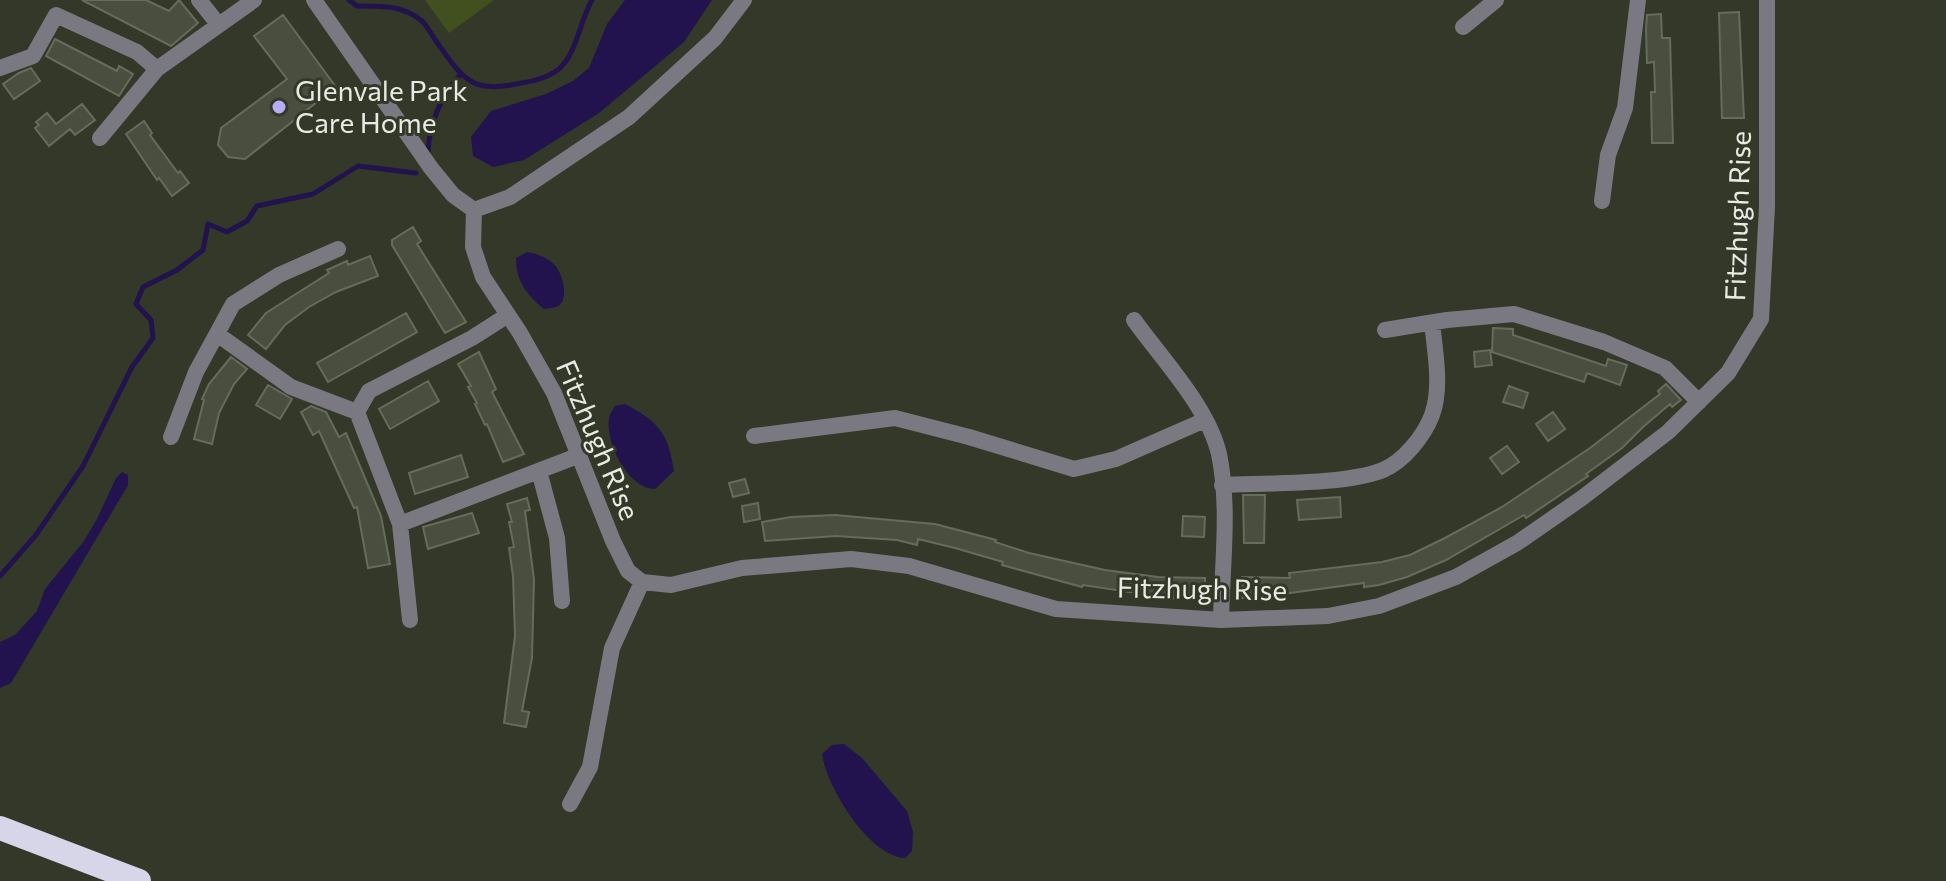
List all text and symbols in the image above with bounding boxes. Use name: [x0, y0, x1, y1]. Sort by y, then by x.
place label: Glenvale Park Care Home: [295, 73, 468, 139]
marker: Glenvale Park Care Home: [270, 98, 288, 116]
street label: Fitzhugh Rise: [1717, 130, 1757, 302]
street label: Fitzhugh Rise: [550, 355, 648, 525]
street label: Fitzhugh Rise: [1117, 570, 1287, 606]

